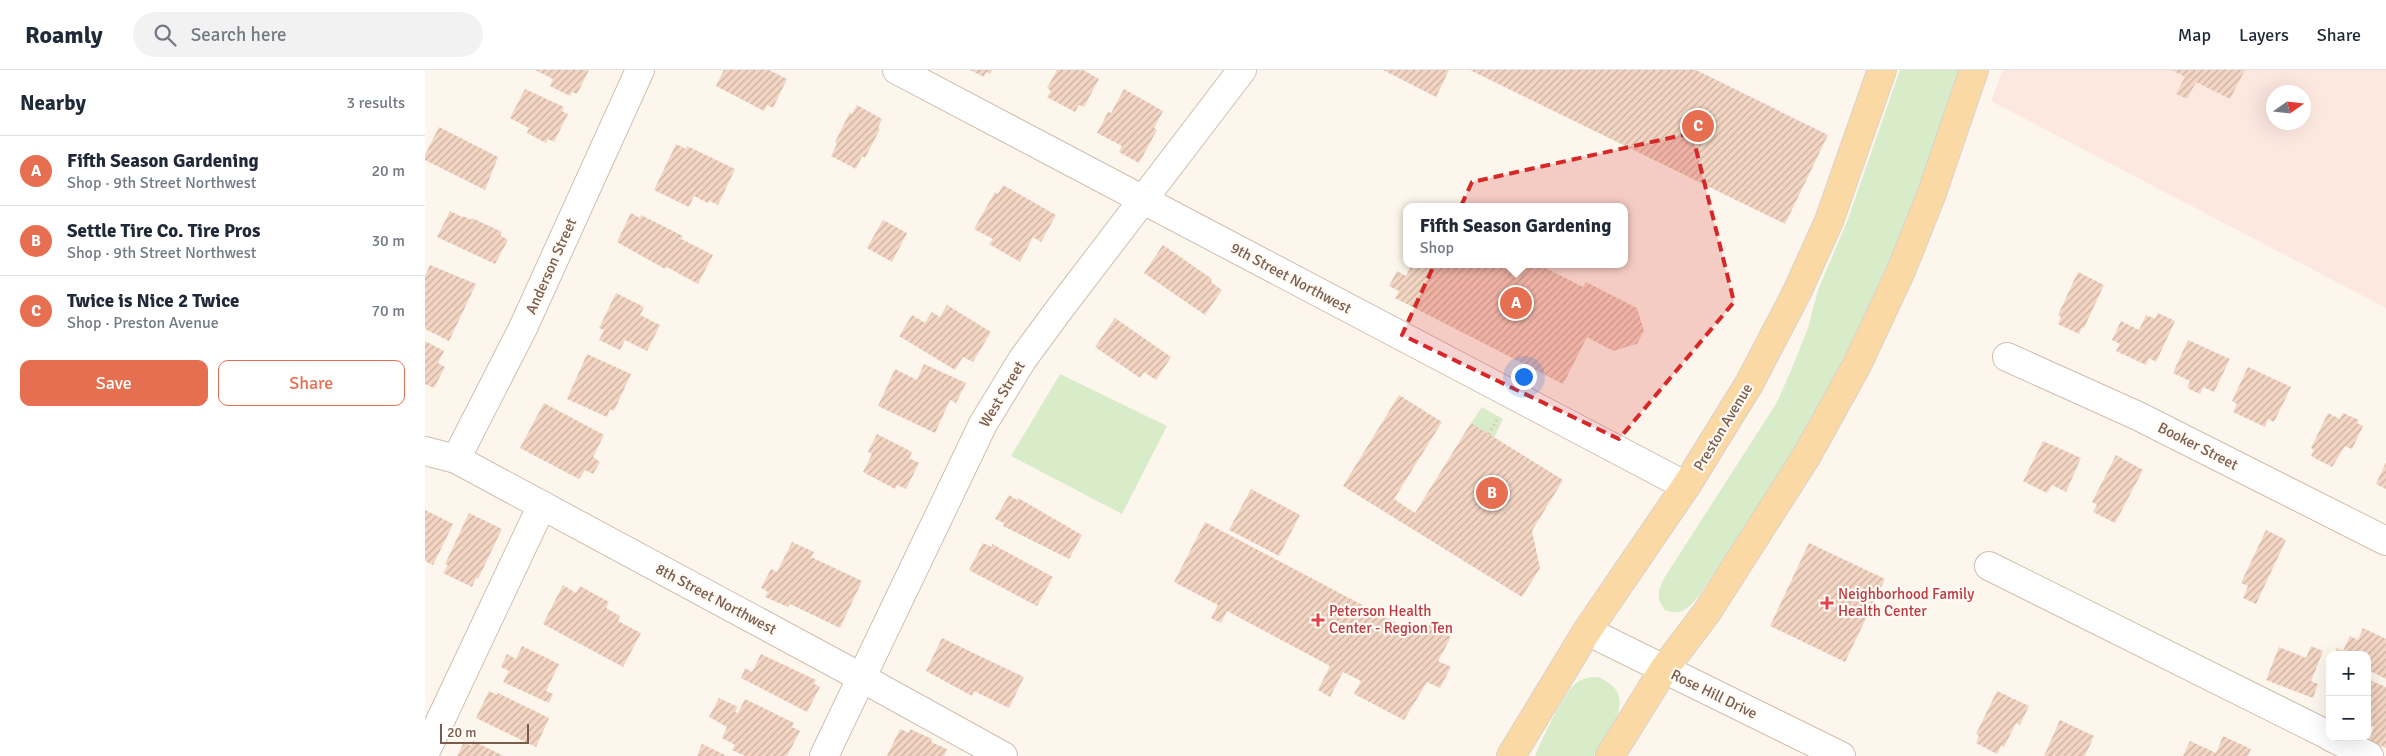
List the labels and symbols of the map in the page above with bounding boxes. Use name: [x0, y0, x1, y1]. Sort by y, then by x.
north arrow: [2266, 85, 2311, 130]
pin: C: [1682, 107, 1714, 145]
street label: Anderson Street: [522, 215, 580, 317]
street label: 9th Street Northwest: [1228, 239, 1354, 317]
pin: A: [1500, 284, 1532, 322]
street label: West Street: [975, 358, 1029, 430]
your location: [1511, 364, 1537, 390]
street label: Preston Avenue: [1690, 380, 1756, 474]
street label: Booker Street: [2155, 418, 2241, 474]
pin: B: [1476, 474, 1508, 512]
street label: 8th Street Northwest: [653, 560, 779, 638]
place label: Neighborhood Family Health Center: [1838, 585, 1974, 620]
marker: Neighborhood Family Health Center: [1820, 596, 1834, 610]
place label: Peterson Health Center - Region Ten: [1329, 602, 1453, 637]
marker: Peterson Health Center - Region Ten: [1311, 613, 1325, 627]
street label: Rose Hill Drive: [1668, 665, 1760, 723]
scale bar: [440, 721, 529, 744]

